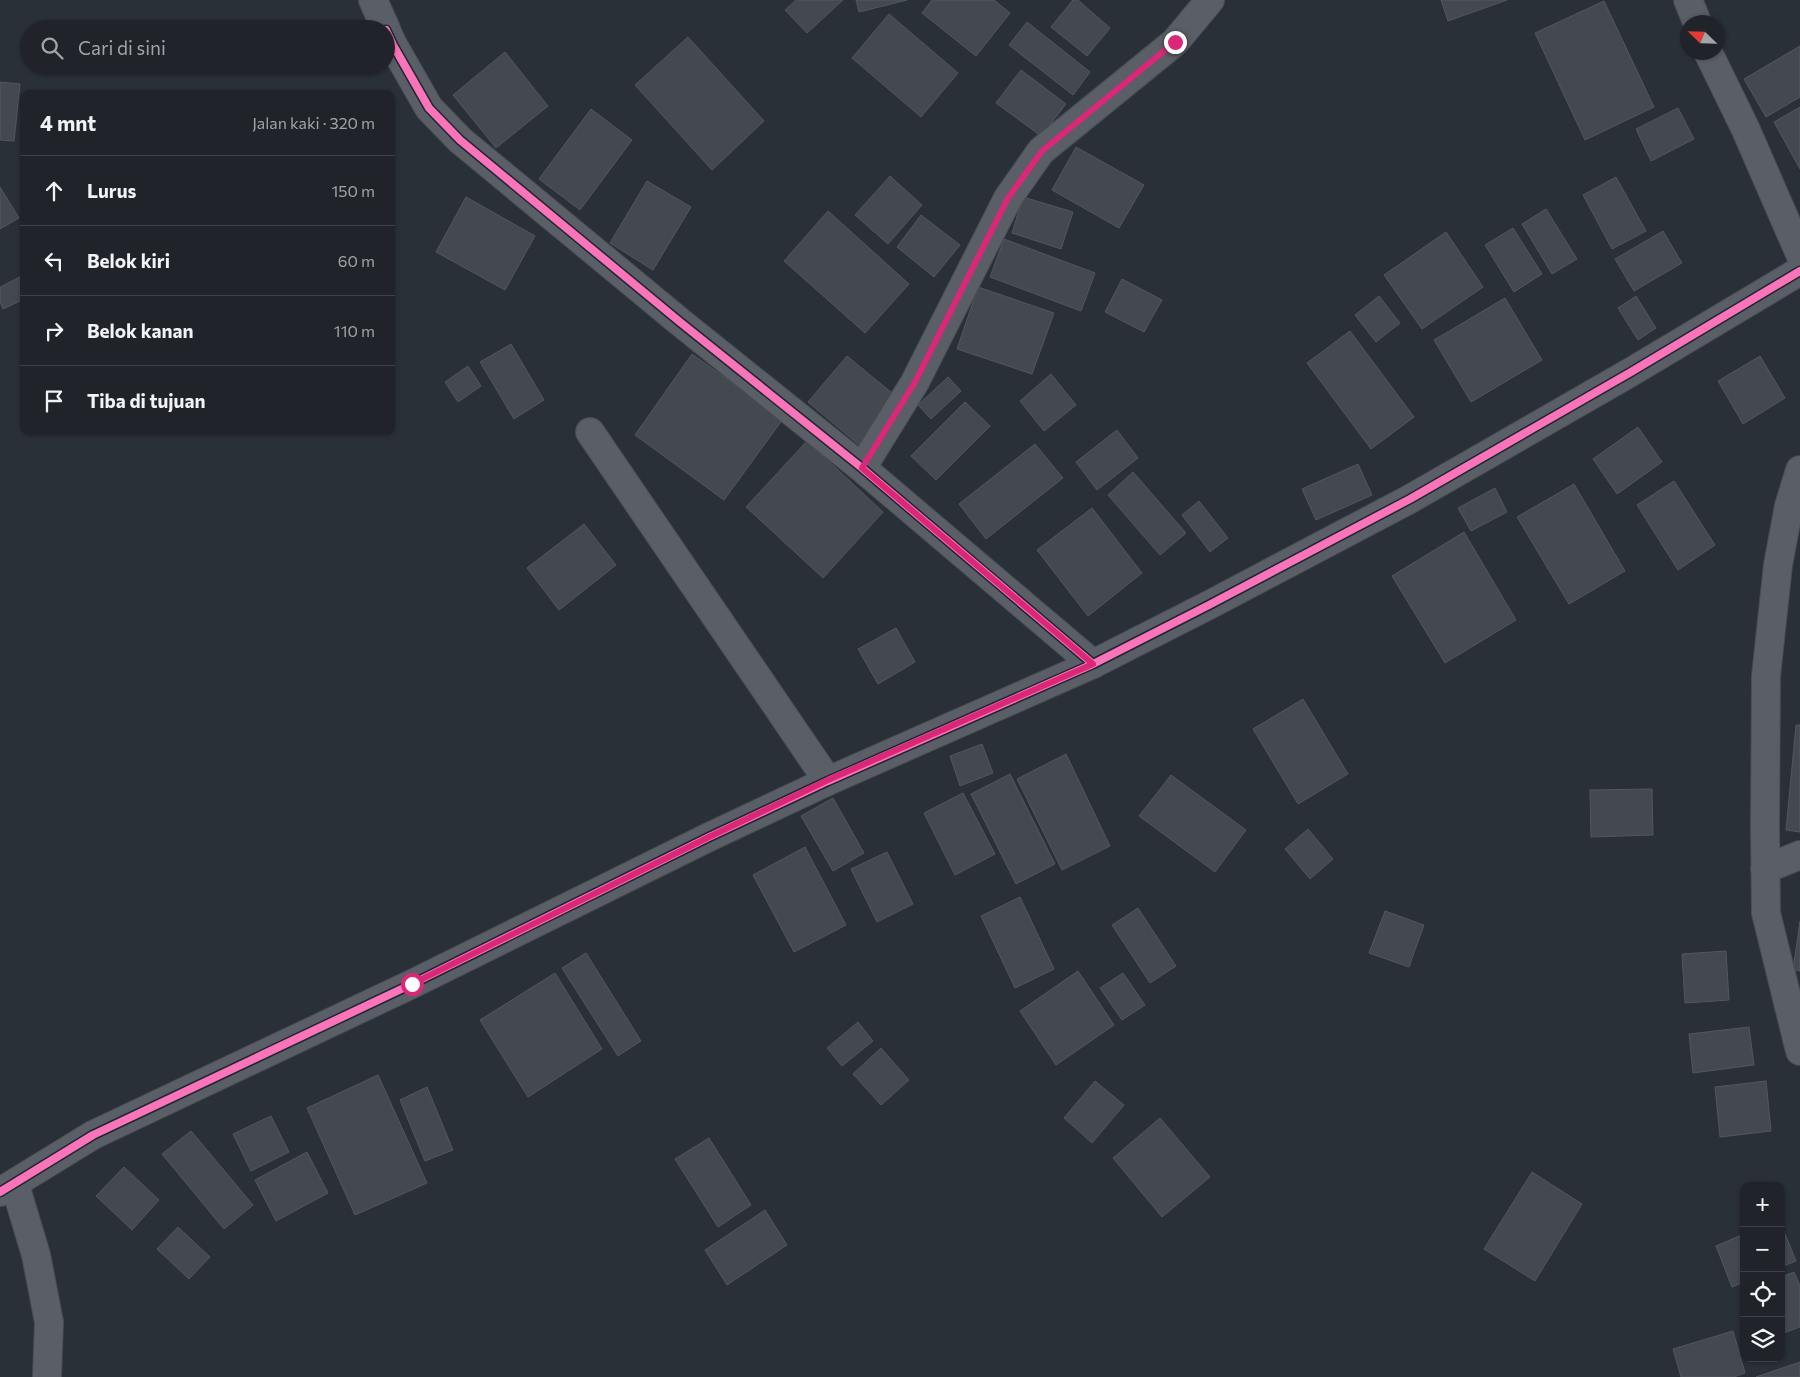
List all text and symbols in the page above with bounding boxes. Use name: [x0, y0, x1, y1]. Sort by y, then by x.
north arrow: [1680, 15, 1725, 60]
search box: [20, 20, 395, 75]
route end: [1164, 31, 1187, 54]
icon: search: [38, 34, 66, 62]
text: Cari di sini: [78, 36, 166, 59]
text: 4 mnt: [40, 110, 96, 135]
text: Jalan kaki · 320 m: [252, 113, 375, 132]
icon: ahead: [40, 177, 68, 205]
text: Lurus: [87, 179, 136, 202]
text: 150 m: [332, 181, 375, 200]
icon: left: [40, 247, 68, 275]
text: Belok kiri: [87, 249, 170, 272]
text: 60 m: [338, 251, 375, 270]
icon: right: [40, 317, 68, 345]
text: Belok kanan: [87, 319, 194, 342]
text: 110 m: [334, 321, 375, 340]
icon: arrive: [40, 387, 68, 415]
text: Tiba di tujuan: [87, 389, 205, 412]
route start: [401, 973, 424, 996]
map controls: [1740, 1182, 1785, 1362]
button: +: [1740, 1182, 1785, 1227]
button: −: [1740, 1227, 1785, 1272]
button: locate: [1740, 1272, 1785, 1317]
button: layers: [1740, 1317, 1785, 1362]

